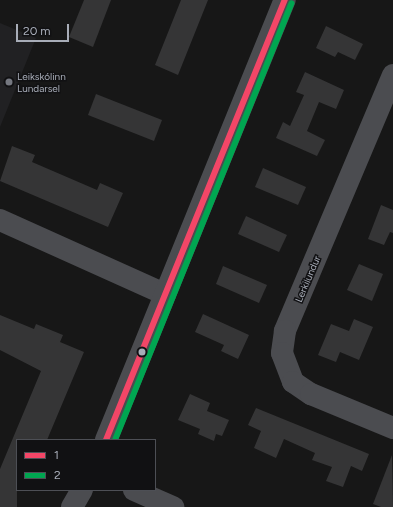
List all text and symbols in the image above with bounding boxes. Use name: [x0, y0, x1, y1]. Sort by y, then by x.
scale bar: [18, 16, 71, 42]
text: 20 m: [23, 24, 51, 38]
place label: Leikskólinn Lundarsel: [17, 70, 66, 94]
marker: Leikskólinn Lundarsel: [4, 77, 14, 87]
street label: Lerkilundur: [293, 254, 323, 304]
unlabelled marker: [137, 347, 147, 357]
legend: [16, 439, 156, 491]
text: 1: [54, 448, 59, 462]
text: 2: [54, 468, 61, 482]

